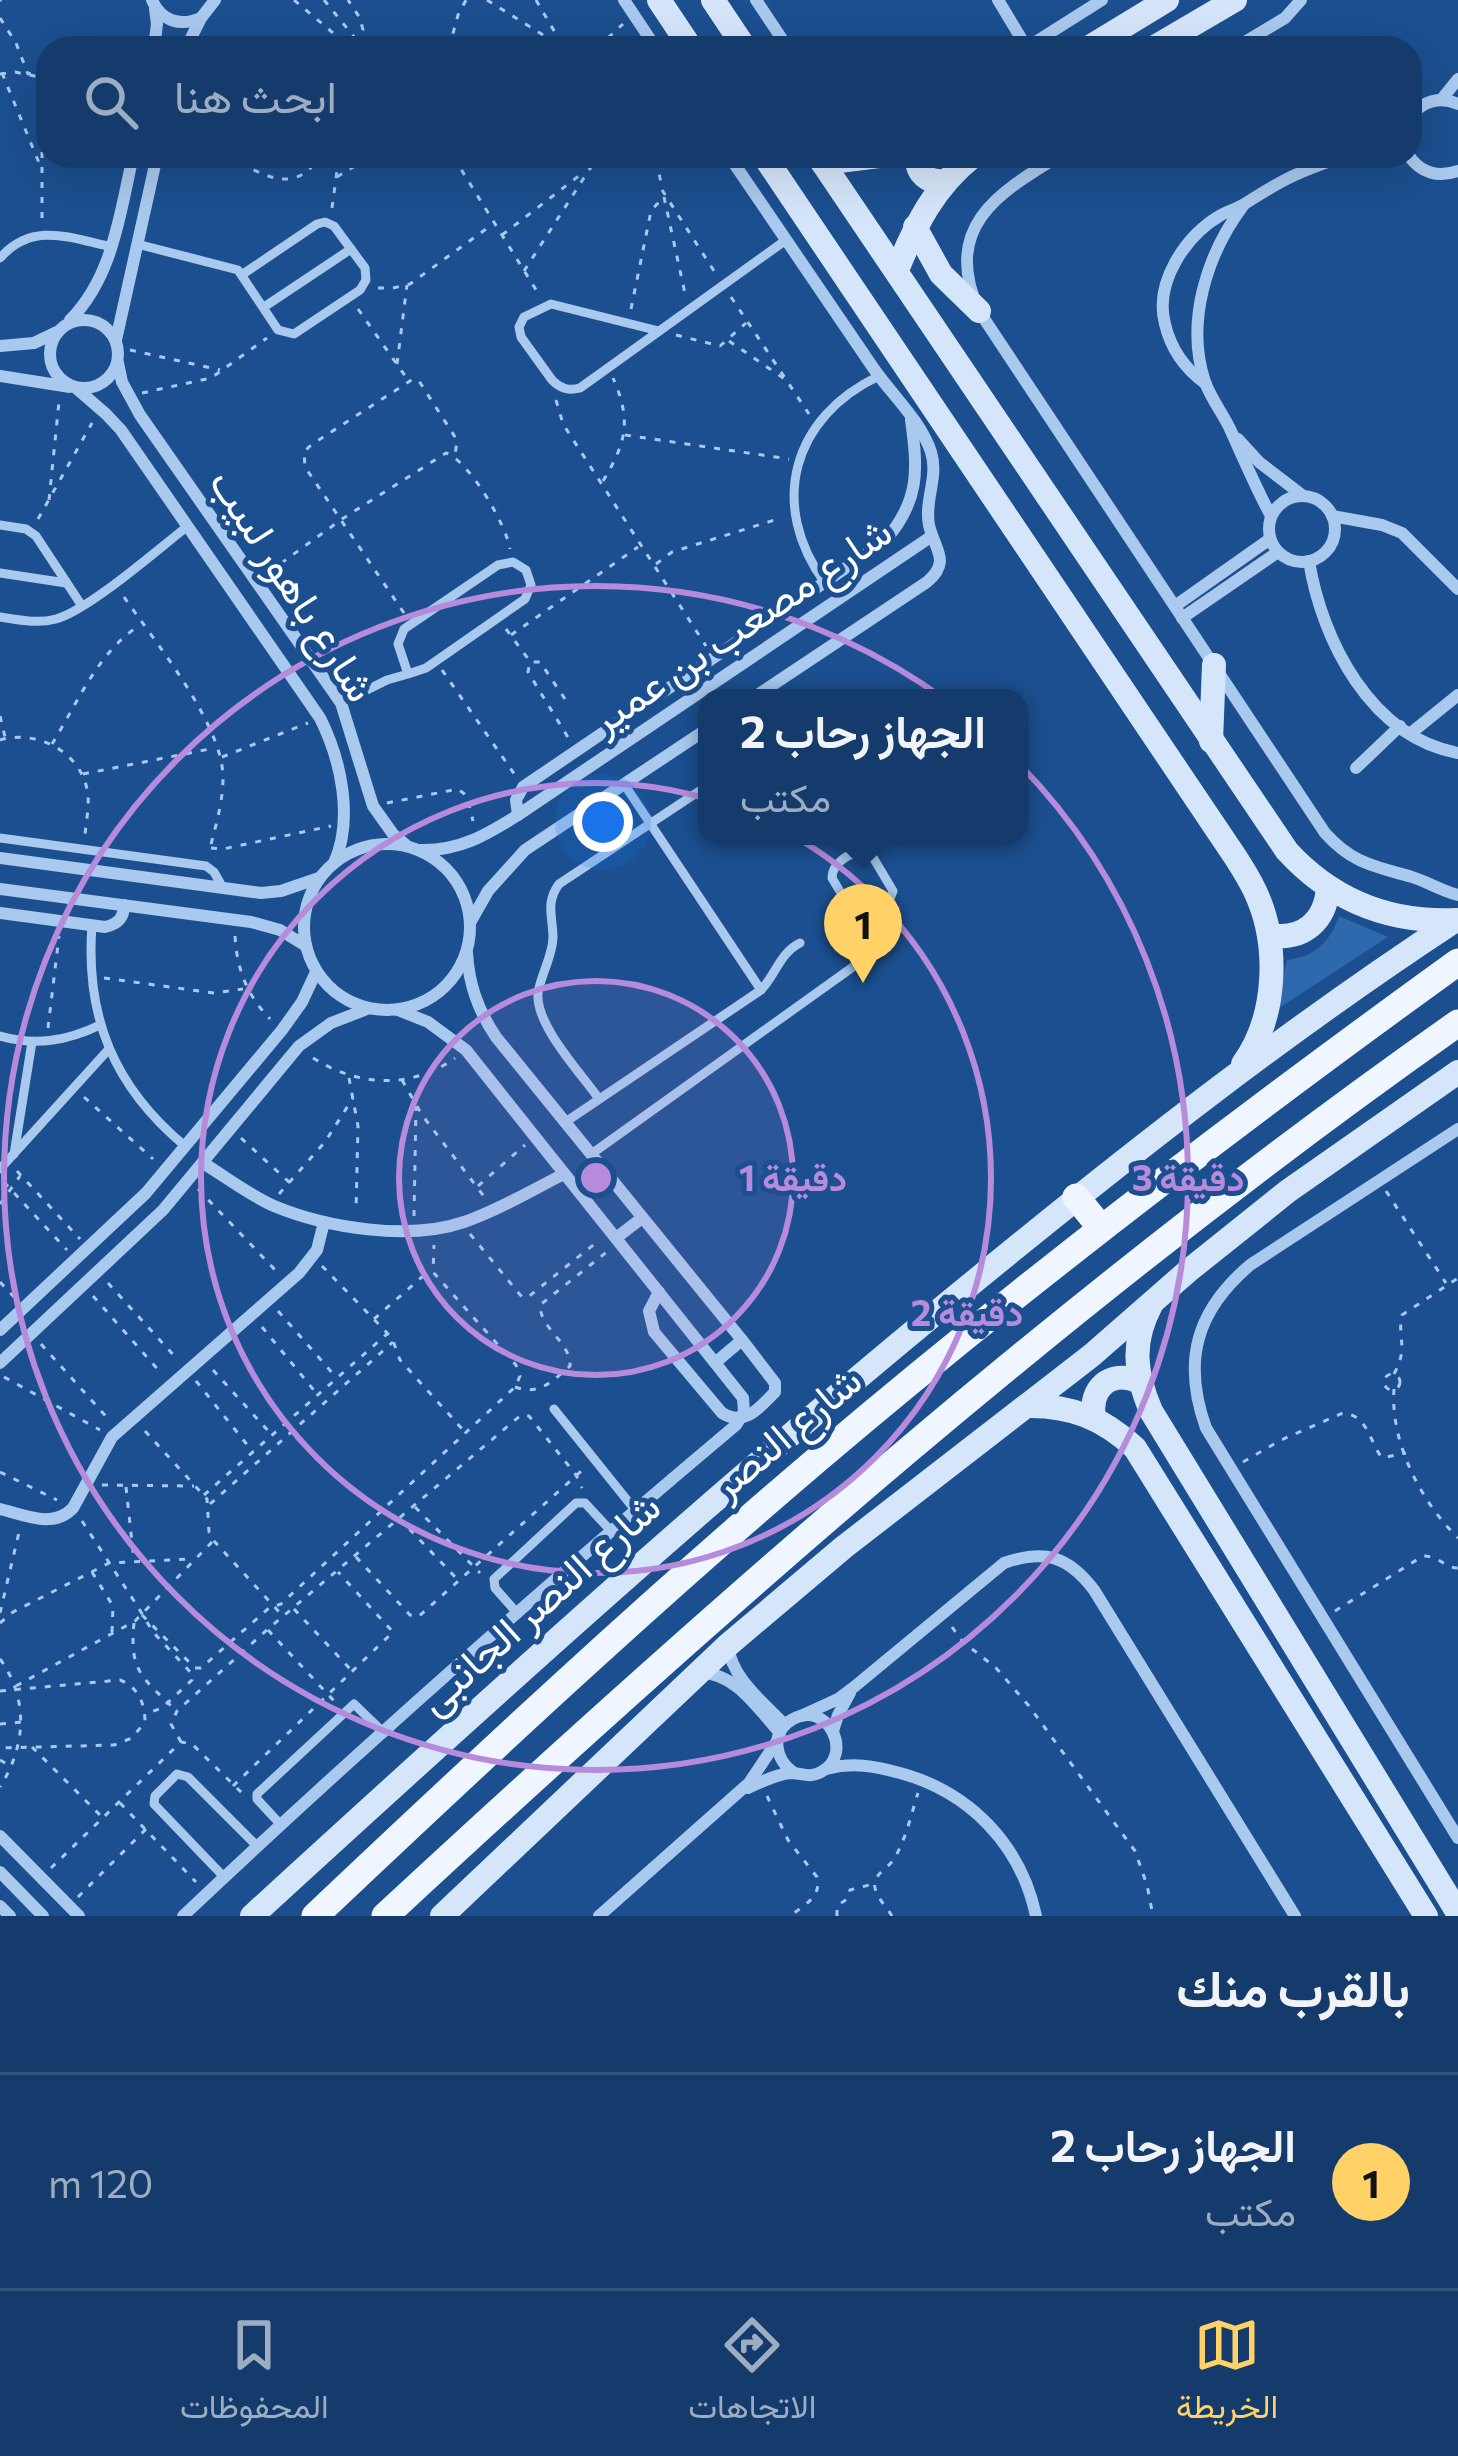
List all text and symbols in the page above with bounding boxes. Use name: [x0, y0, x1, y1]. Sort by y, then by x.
search box: [36, 36, 1422, 168]
text: ابحث هنا: [174, 67, 337, 122]
icon: search: [78, 69, 144, 135]
street label: شارع باهور لبيب: [196, 458, 389, 713]
street label: شارع مصعب بن عمير: [579, 503, 903, 748]
popup: [698, 689, 1028, 845]
text: الجهاز رحاب 2: [740, 702, 986, 757]
text: مكتب: [740, 772, 831, 820]
your location: [573, 792, 633, 852]
pin: 1: [824, 884, 902, 983]
text: 1 دقيقة: [739, 1154, 847, 1200]
text: 3 دقيقة: [1132, 1154, 1244, 1200]
centre of rings: [575, 1157, 617, 1199]
text: 2 دقيقة: [911, 1289, 1023, 1335]
street label: شارع النصر: [698, 1352, 874, 1513]
street label: شارع النصر الجانبى: [406, 1479, 673, 1728]
text: بالقرب منك: [1176, 1955, 1410, 2018]
text: الجهاز رحاب 2: [1050, 2116, 1296, 2171]
text: 120 m: [48, 2158, 153, 2206]
text: 1: [1362, 2158, 1380, 2206]
text: مكتب: [1205, 2186, 1296, 2234]
tab: المحفوظات: [180, 2312, 329, 2436]
tab: الاتجاهات: [688, 2312, 816, 2436]
tab: الخريطة: [1176, 2312, 1278, 2436]

